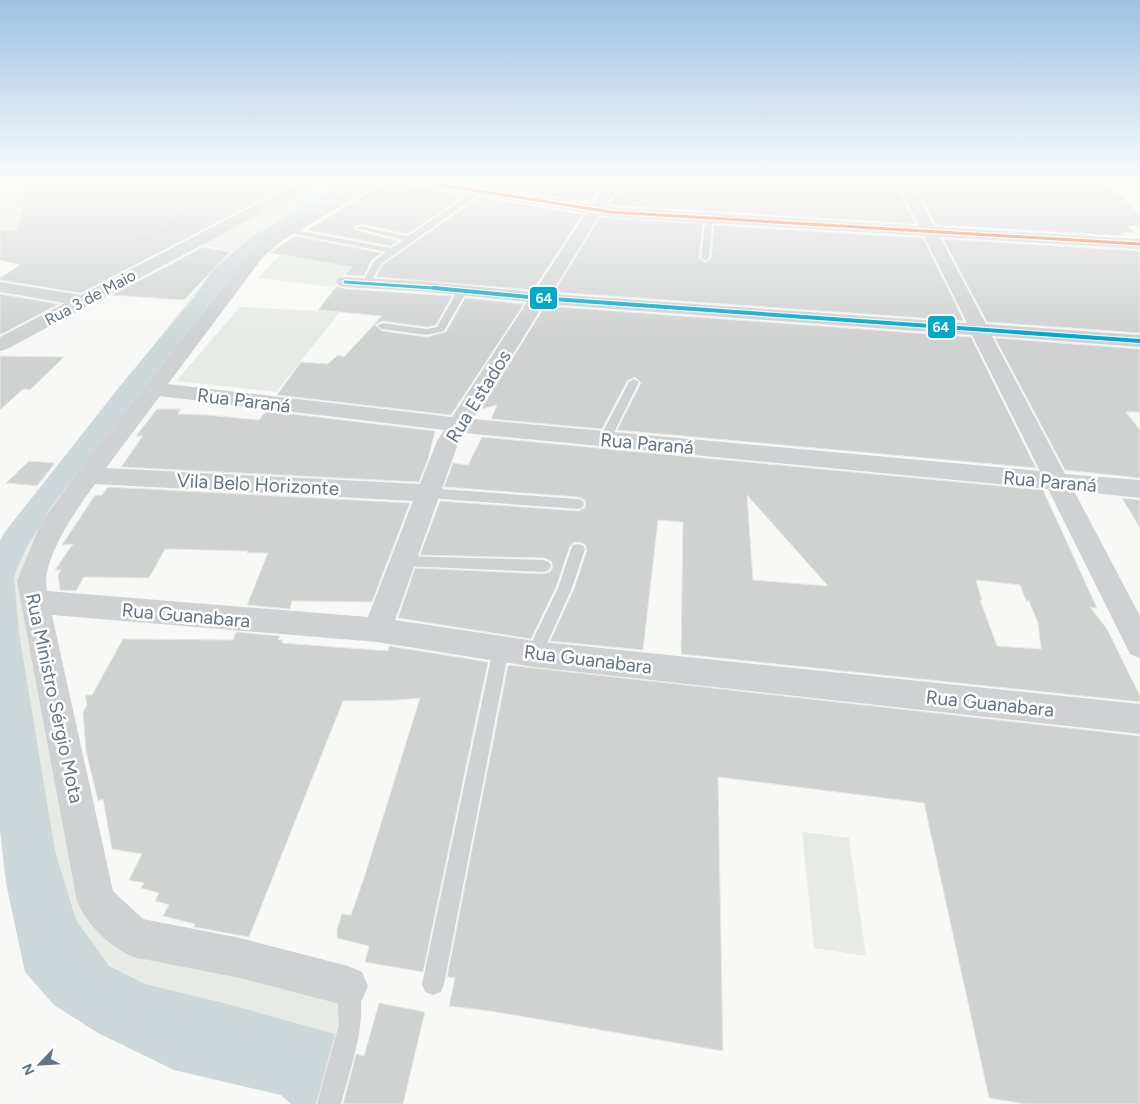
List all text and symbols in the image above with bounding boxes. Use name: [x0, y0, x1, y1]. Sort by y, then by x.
street label: Rua 3 de Maio: [41, 265, 139, 329]
line badge: 64: [529, 286, 558, 310]
text: 64: [536, 290, 553, 307]
line badge: 64: [927, 315, 956, 339]
text: 64: [933, 319, 950, 336]
street label: Rua Estados: [441, 346, 516, 447]
street label: Rua Paraná: [196, 383, 292, 418]
street label: Rua Paraná: [599, 428, 695, 459]
street label: Rua Paraná: [1002, 466, 1098, 497]
street label: Vila Belo Horizonte: [176, 469, 340, 500]
street label: Rua Ministro Sérgio Mota: [21, 591, 88, 805]
street label: Rua Guanabara: [121, 598, 251, 633]
street label: Rua Guanabara: [523, 640, 653, 679]
street label: Rua Guanabara: [925, 685, 1055, 722]
north arrow: [15, 1039, 65, 1089]
text: N: [19, 1061, 39, 1078]

